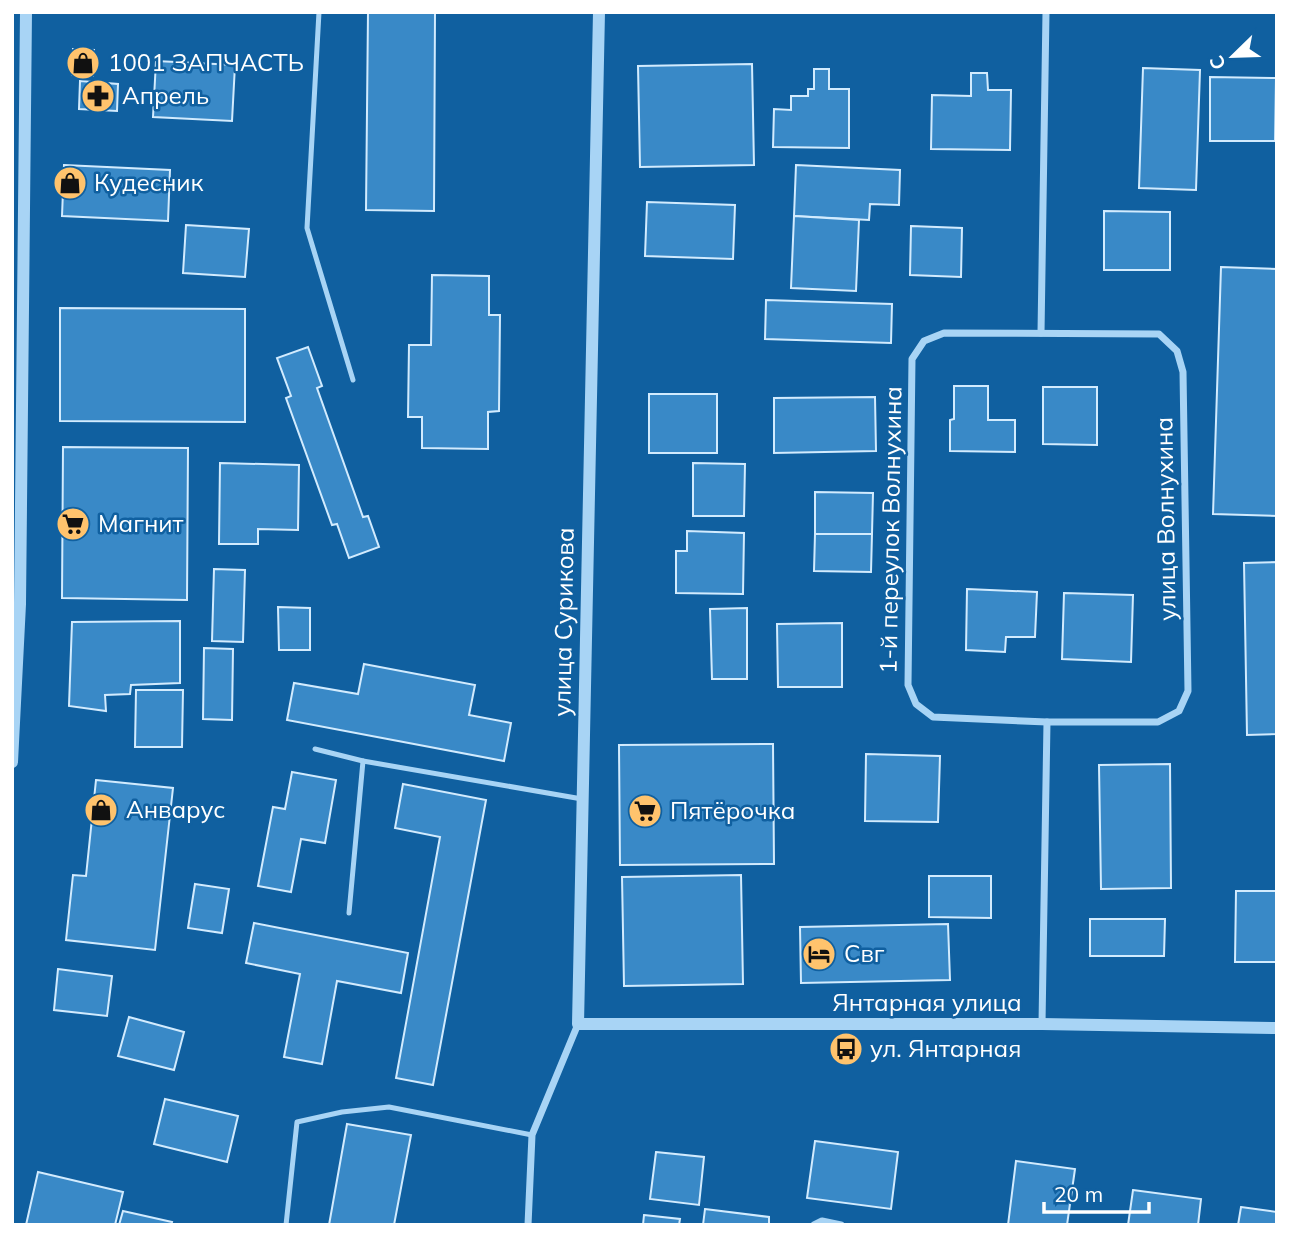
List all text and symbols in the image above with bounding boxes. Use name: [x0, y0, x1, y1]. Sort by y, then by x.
north arrow: [1198, 21, 1268, 91]
shop icon: 1001 ЗАПЧАСТЬ: [64, 44, 102, 82]
place label: 1001 ЗАПЧАСТЬ: [108, 47, 304, 77]
text: С: [1204, 52, 1231, 73]
pharmacy icon: Апрель: [79, 77, 117, 115]
place label: Апрель: [122, 80, 209, 110]
shop icon: Кудесник: [51, 164, 89, 202]
place label: Кудесник: [94, 167, 204, 197]
street label: 1-й переулок Волнухина: [872, 386, 908, 674]
street label: улица Волнухина: [1148, 417, 1182, 621]
supermarket icon: Магнит: [54, 505, 92, 543]
place label: Магнит: [98, 508, 184, 538]
street label: улица Сурикова: [546, 527, 580, 717]
shop icon: Анварус: [82, 791, 120, 829]
supermarket icon: Пятёрочка: [626, 792, 664, 830]
place label: Анварус: [126, 794, 225, 824]
place label: Пятёрочка: [670, 795, 795, 825]
hotel icon: Свг: [800, 935, 838, 973]
place label: Свг: [844, 938, 885, 968]
street label: Янтарная улица: [832, 987, 1022, 1017]
bus stop icon: ул. Янтарная: [827, 1030, 865, 1068]
place label: ул. Янтарная: [870, 1033, 1021, 1063]
scale bar: [1044, 1170, 1149, 1214]
text: 20 m: [1054, 1181, 1103, 1207]

